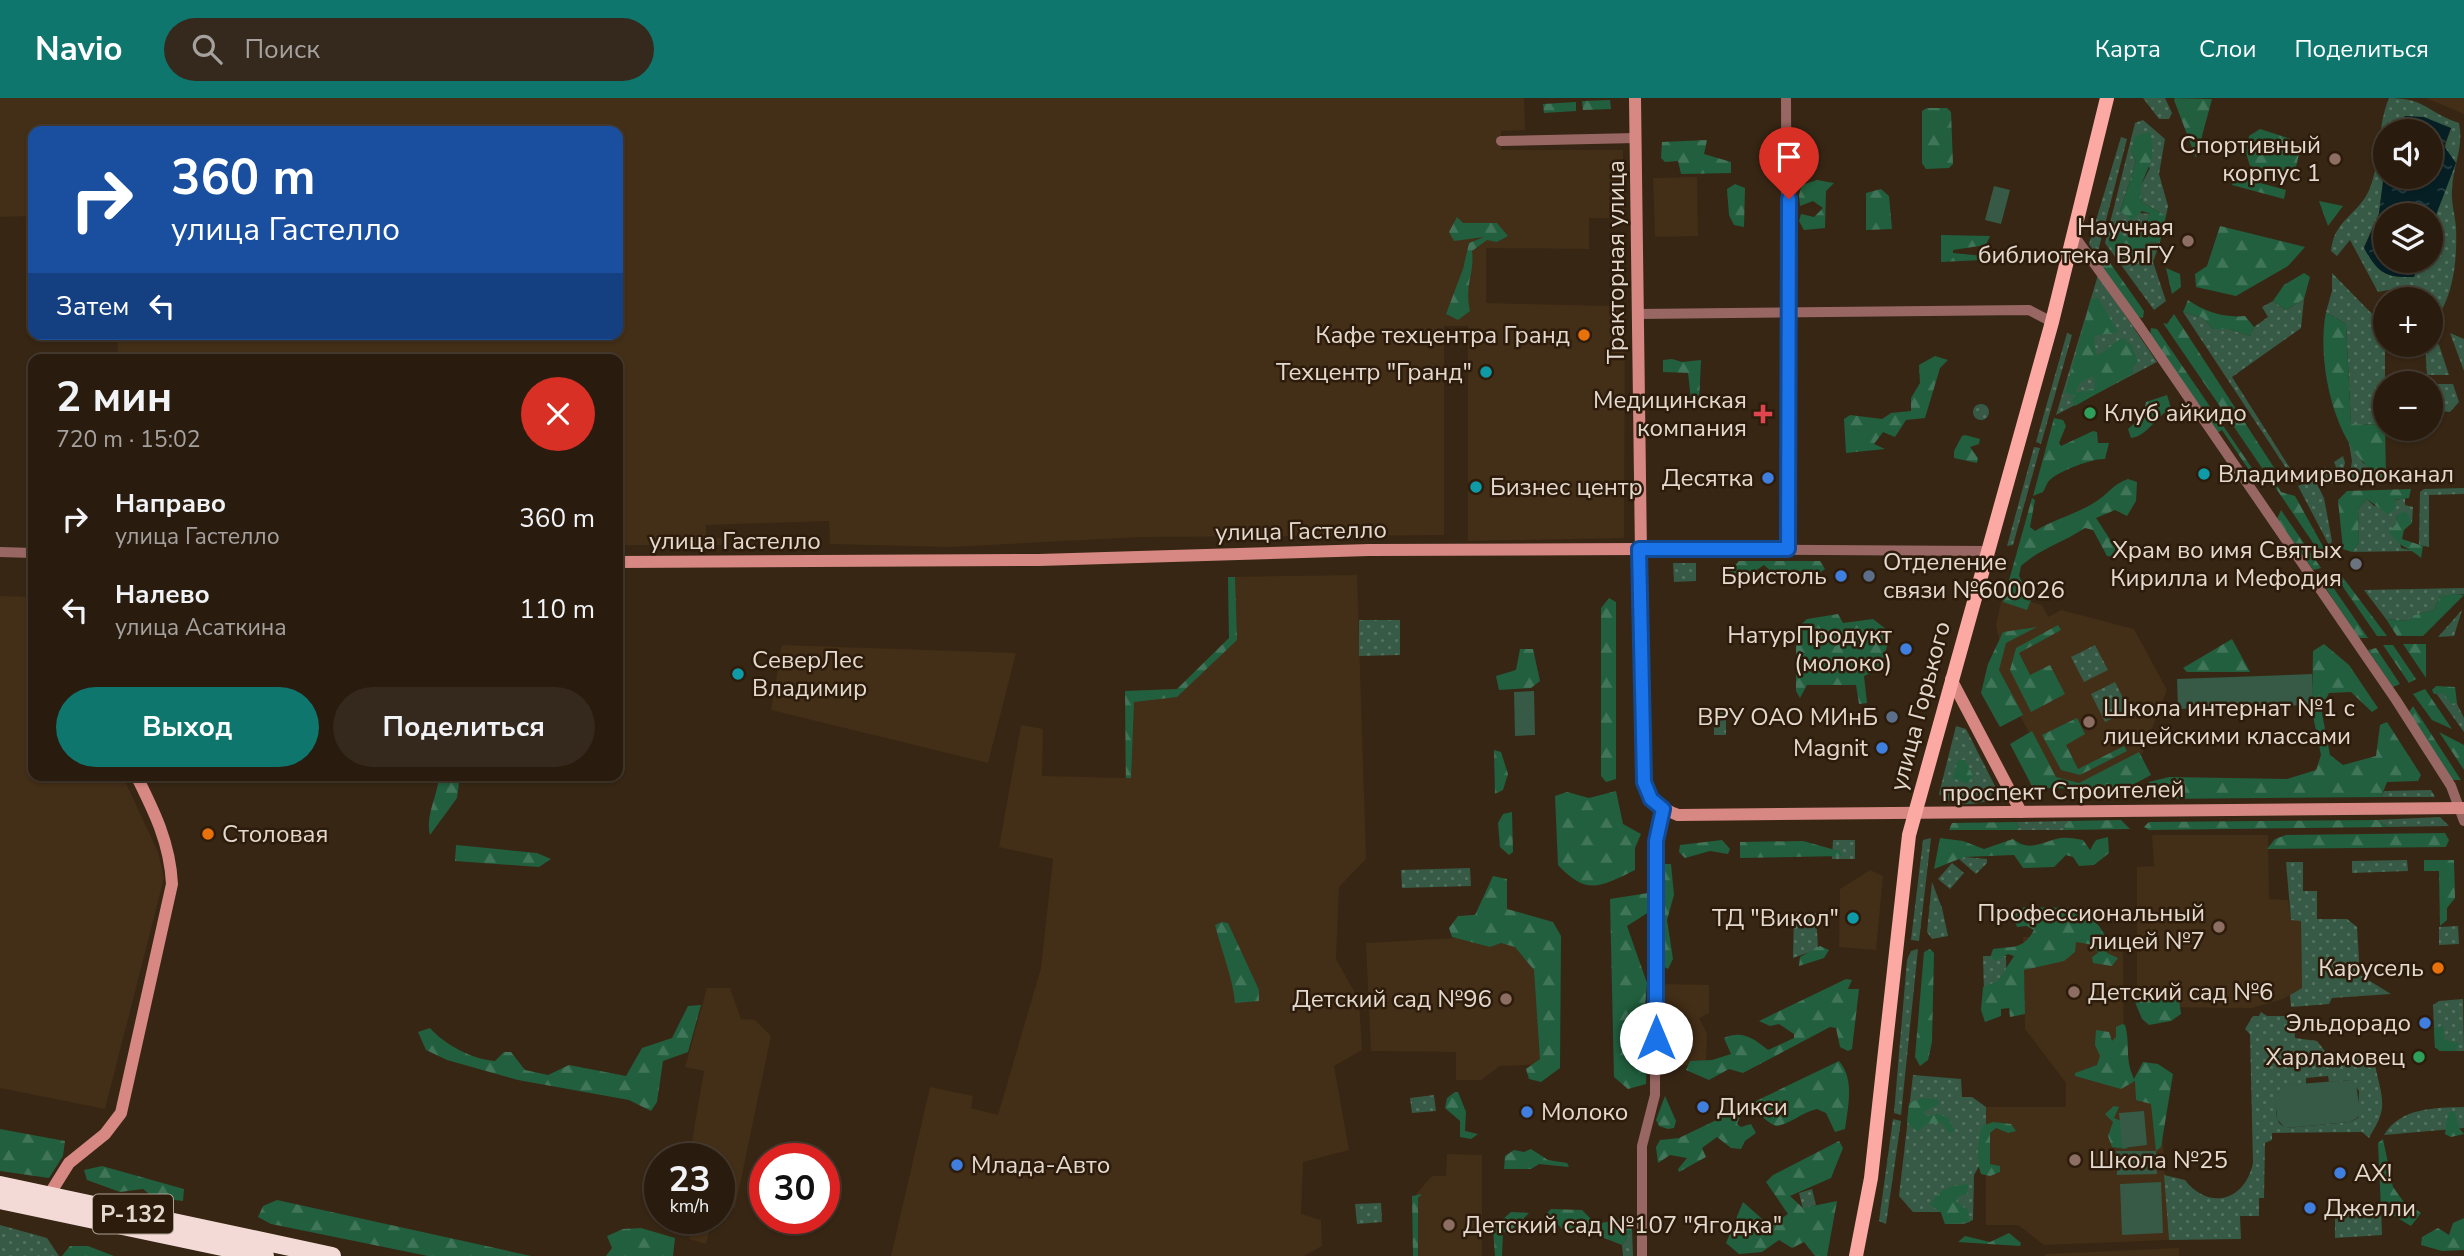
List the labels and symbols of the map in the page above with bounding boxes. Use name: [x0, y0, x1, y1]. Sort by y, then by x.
pin: [1759, 127, 1819, 199]
place label: Спортивный корпус 1: [2180, 129, 2321, 189]
marker: Спортивный корпус 1: [2327, 151, 2343, 167]
street label: Тракторная улица: [1600, 160, 1632, 364]
place label: Научная библиотека ВлГУ: [1978, 211, 2175, 271]
marker: Научная библиотека ВлГУ: [2180, 233, 2196, 249]
place label: Кафе техцентра Гранд: [1315, 319, 1570, 351]
marker: Кафе техцентра Гранд: [1576, 327, 1592, 343]
place label: Техцентр "Гранд": [1276, 356, 1472, 388]
marker: Техцентр "Гранд": [1478, 364, 1494, 380]
place label: Медицинская компания: [1593, 384, 1747, 444]
place label: Клуб айкидо: [2104, 397, 2247, 429]
marker: Медицинская компания: [1753, 404, 1773, 424]
marker: Клуб айкидо: [2082, 405, 2098, 421]
place label: Владимирводоканал: [2218, 458, 2454, 490]
place label: Десятка: [1662, 462, 1754, 494]
marker: Владимирводоканал: [2196, 466, 2212, 482]
marker: Десятка: [1760, 470, 1776, 486]
place label: Бизнес центр: [1490, 471, 1643, 503]
marker: Бизнес центр: [1468, 479, 1484, 495]
street label: улица Гастелло: [1215, 514, 1387, 548]
street label: улица Гастелло: [649, 525, 821, 557]
place label: Храм во имя Святых Кирилла и Мефодия: [2110, 534, 2342, 594]
place label: Отделение связи №600026: [1883, 546, 2065, 606]
marker: Храм во имя Святых Кирилла и Мефодия: [2348, 556, 2364, 572]
place label: Бристоль: [1721, 560, 1827, 592]
marker: Бристоль: [1833, 568, 1849, 584]
marker: Отделение связи №600026: [1861, 568, 1877, 584]
street label: улица Горького: [1882, 618, 1958, 794]
place label: НатурПродукт (молоко): [1727, 619, 1892, 679]
marker: НатурПродукт (молоко): [1898, 641, 1914, 657]
place label: СеверЛес Владимир: [752, 644, 867, 704]
marker: СеверЛес Владимир: [730, 666, 746, 682]
place label: Школа интернат №1 с лицейскими классами: [2103, 692, 2355, 752]
place label: ВРУ ОАО МИнБ: [1697, 701, 1878, 733]
marker: ВРУ ОАО МИнБ: [1884, 709, 1900, 725]
marker: Школа интернат №1 с лицейскими классами: [2081, 714, 2097, 730]
place label: Magnit: [1793, 732, 1869, 764]
marker: Magnit: [1874, 740, 1890, 756]
street label: проспект Строителей: [1941, 773, 2185, 809]
place label: Столовая: [222, 818, 328, 850]
marker: Столовая: [200, 826, 216, 842]
place label: Профессиональный лицей №7: [1977, 897, 2205, 957]
place label: ТД "Викол": [1712, 902, 1839, 934]
marker: ТД "Викол": [1845, 910, 1861, 926]
marker: Профессиональный лицей №7: [2211, 919, 2227, 935]
place label: Карусель: [2318, 952, 2424, 984]
marker: Карусель: [2430, 960, 2446, 976]
place label: Детский сад №6: [2088, 976, 2273, 1008]
place label: Детский сад №96: [1292, 983, 1492, 1015]
marker: Детский сад №6: [2066, 984, 2082, 1000]
marker: Детский сад №96: [1498, 991, 1514, 1007]
position arrow: [1619, 1001, 1693, 1075]
place label: Эльдорадо: [2286, 1007, 2411, 1039]
marker: Эльдорадо: [2417, 1015, 2433, 1031]
place label: Харламовец: [2266, 1041, 2405, 1073]
marker: Харламовец: [2411, 1049, 2427, 1065]
place label: Дикси: [1717, 1091, 1788, 1123]
place label: Молоко: [1541, 1096, 1628, 1128]
marker: Дикси: [1695, 1099, 1711, 1115]
marker: Молоко: [1519, 1104, 1535, 1120]
speed limit sign: 30: [749, 1143, 840, 1234]
place label: Школа №25: [2089, 1144, 2228, 1176]
place label: Млада-Авто: [971, 1149, 1110, 1181]
marker: Школа №25: [2067, 1152, 2083, 1168]
marker: Млада-Авто: [949, 1157, 965, 1173]
place label: АХ!: [2354, 1157, 2392, 1189]
marker: АХ!: [2332, 1165, 2348, 1181]
place label: Джелли: [2324, 1192, 2416, 1224]
road number: Р-132: [93, 1194, 173, 1233]
marker: Джелли: [2302, 1200, 2318, 1216]
place label: Детский сад №107 "Ягодка": [1463, 1209, 1782, 1241]
marker: Детский сад №107 "Ягодка": [1441, 1217, 1457, 1233]

